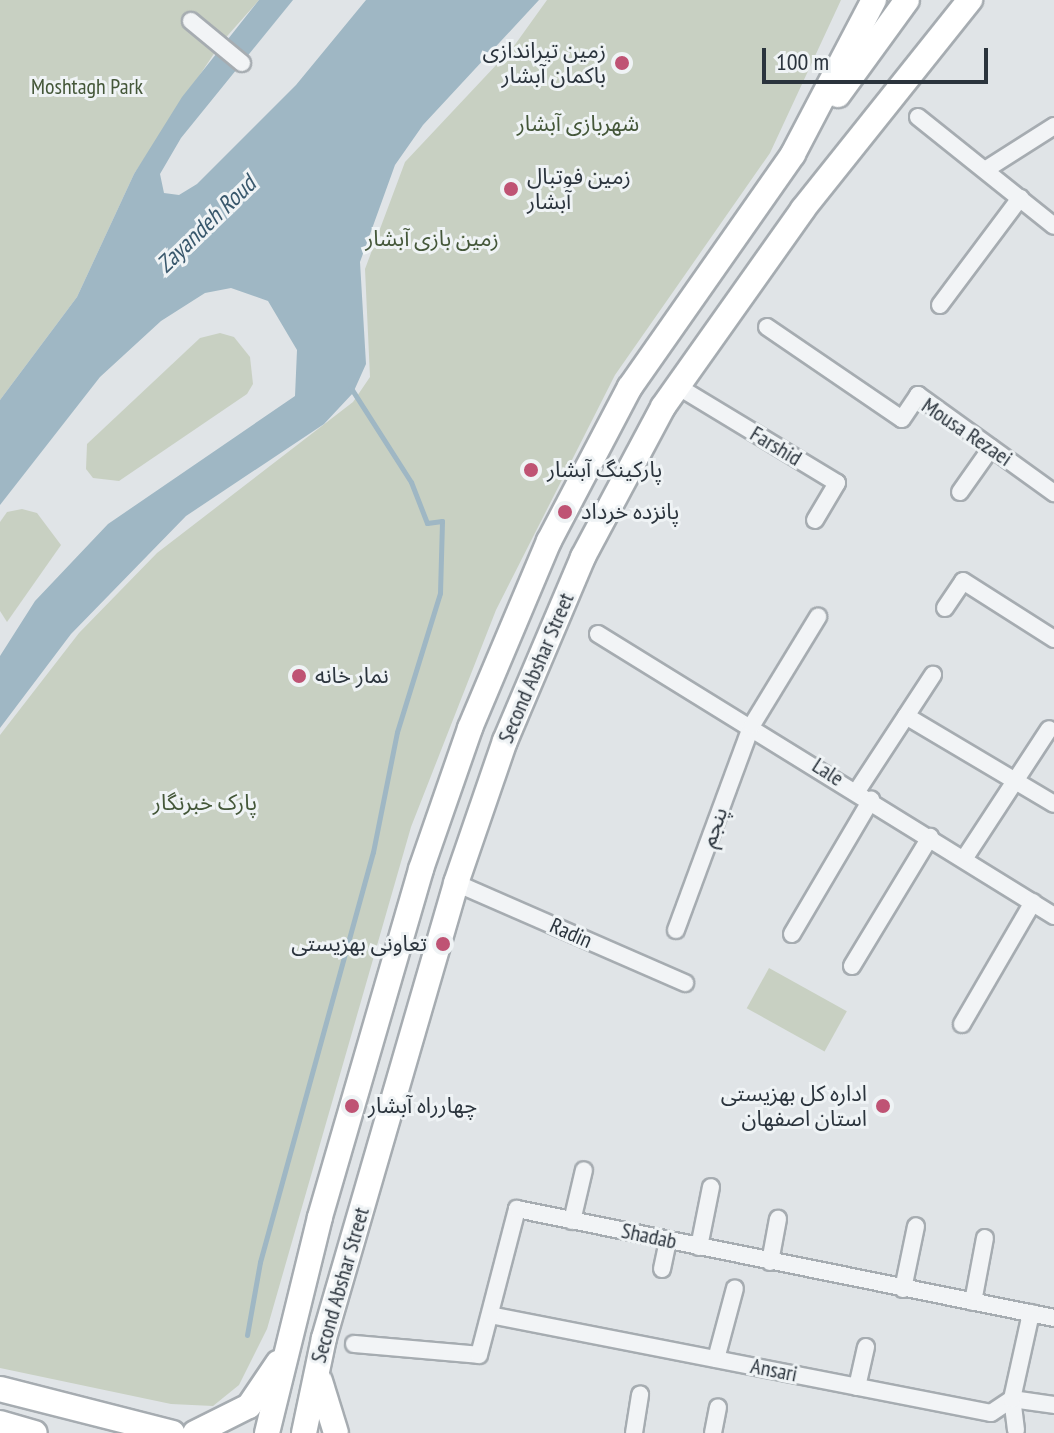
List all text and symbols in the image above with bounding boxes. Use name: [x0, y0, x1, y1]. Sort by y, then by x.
scale bar: [766, 32, 992, 82]
place label: زمین تیراندازی باکمان آبشار: [482, 37, 606, 88]
text: 100 m: [776, 46, 829, 77]
marker: زمین تیراندازی باکمان آبشار: [613, 54, 631, 72]
park label: Moshtagh Park: [31, 74, 143, 100]
park label: شهربازی آبشار: [517, 111, 639, 137]
place label: زمین فوتبال آبشار: [527, 163, 631, 214]
water label: Zayandeh Roud: [150, 170, 262, 278]
marker: زمین فوتبال آبشار: [502, 180, 520, 198]
park label: زمین بازی آبشار: [365, 226, 499, 252]
street label: Mousa Rezaei: [917, 392, 1017, 472]
street label: Farshid: [745, 420, 807, 472]
place label: پارکینگ آبشار: [547, 457, 662, 483]
marker: پارکینگ آبشار: [522, 461, 540, 479]
place label: پانزده خرداد: [581, 499, 679, 525]
marker: پانزده خرداد: [556, 503, 574, 521]
street label: Second Abshar Street: [492, 589, 580, 747]
place label: نمار خانه: [315, 663, 389, 689]
marker: نمار خانه: [290, 667, 308, 685]
street label: Lale: [807, 752, 849, 792]
park label: پارک خبرنگار: [153, 790, 257, 816]
street label: پنجم: [695, 803, 733, 851]
street label: Radin: [546, 912, 596, 954]
place label: تعاونی بهزیستی: [291, 931, 427, 957]
marker: تعاونی بهزیستی: [434, 935, 452, 953]
place label: اداره کل بهزیستی استان اصفهان: [721, 1080, 867, 1132]
place label: چهارراه آبشار: [368, 1093, 477, 1119]
marker: چهارراه آبشار: [343, 1097, 361, 1115]
marker: اداره کل بهزیستی استان اصفهان: [874, 1097, 892, 1115]
street label: Second Abshar Street: [305, 1204, 375, 1366]
street label: Shadab: [619, 1217, 679, 1255]
street label: Ansari: [748, 1353, 800, 1387]

